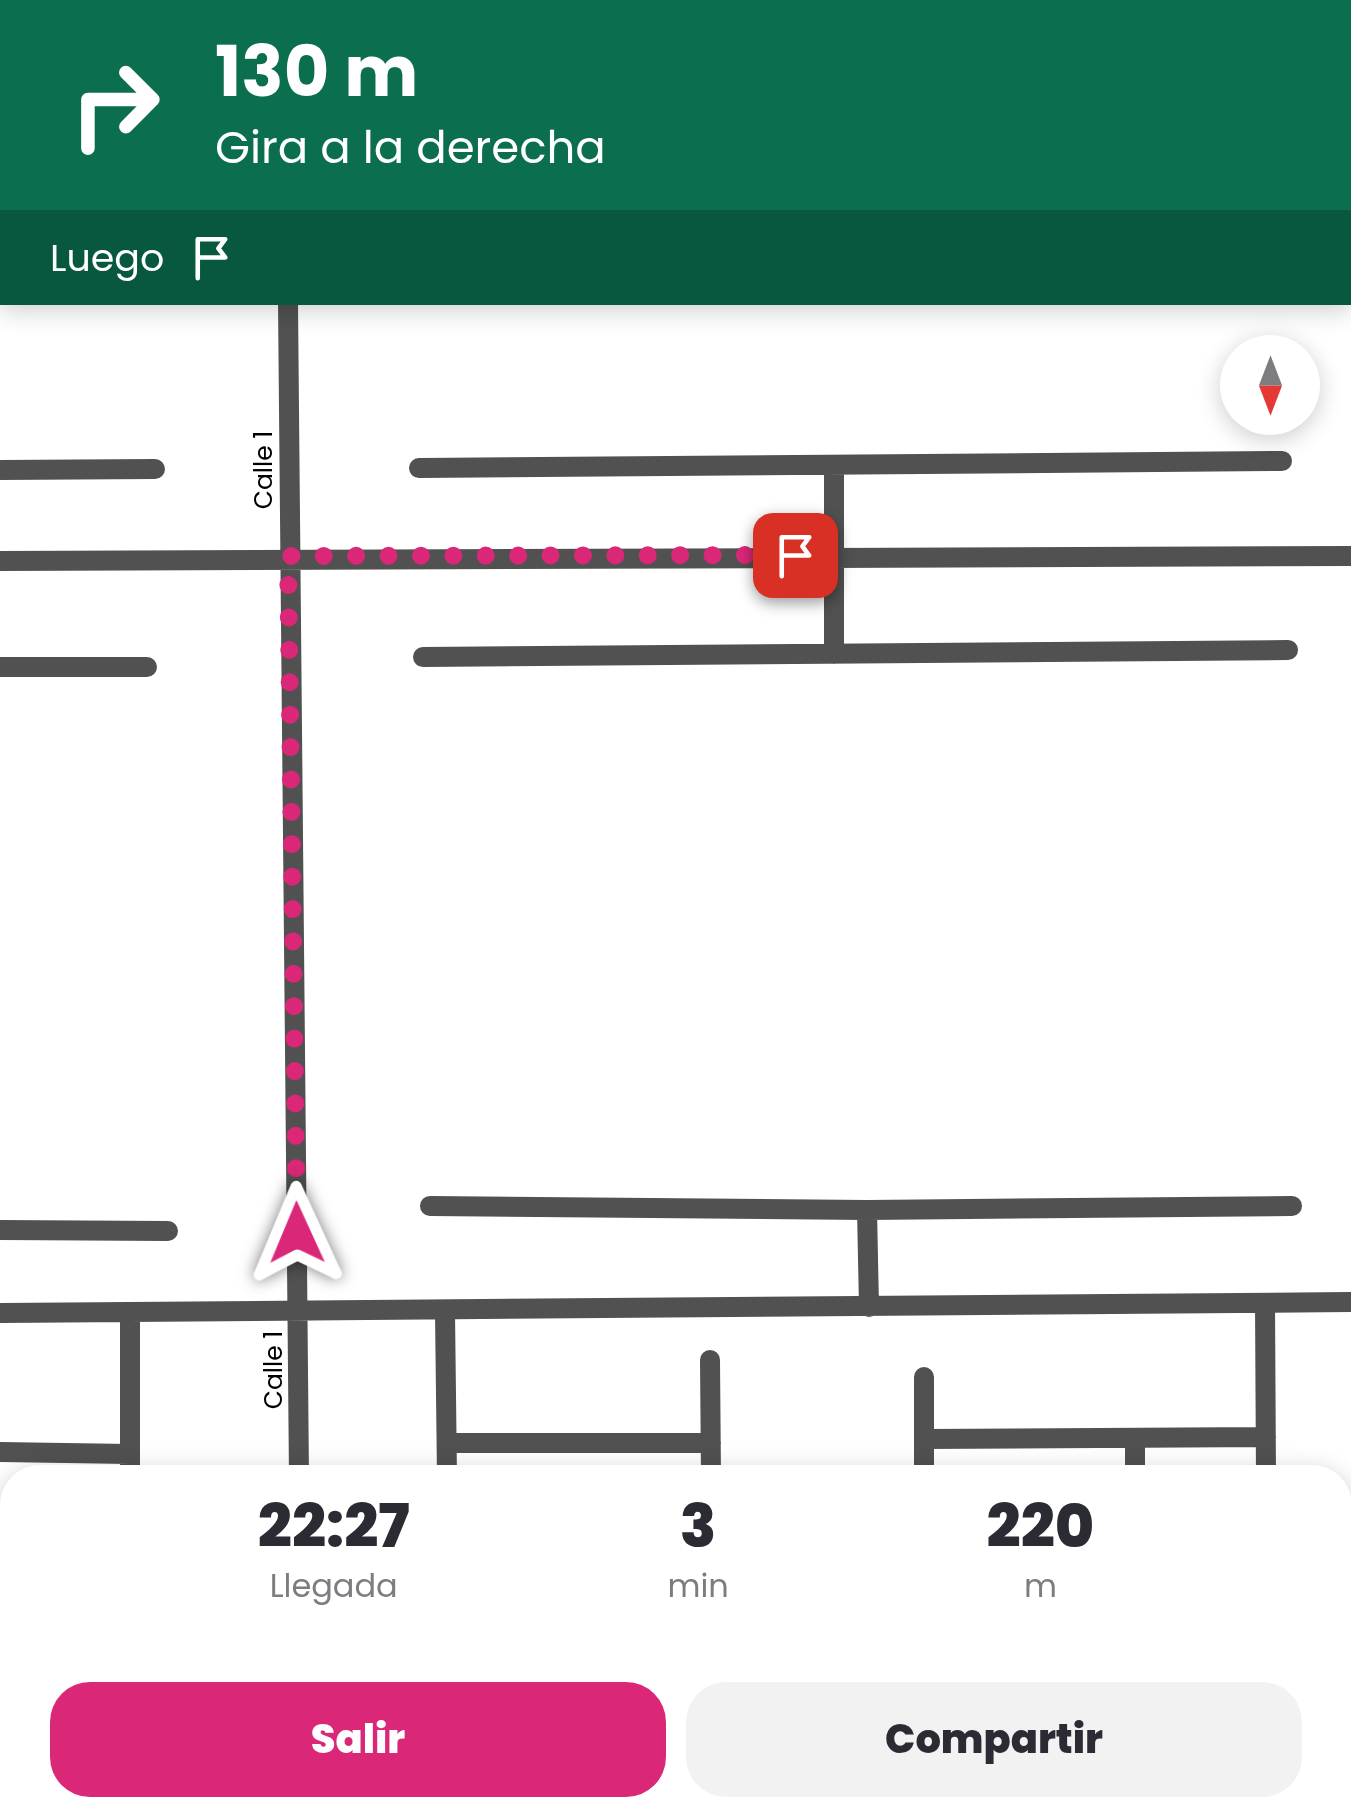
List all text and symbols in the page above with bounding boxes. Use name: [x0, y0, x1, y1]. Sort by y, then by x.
text: 130 m: [215, 22, 418, 121]
icon: right: [50, 40, 180, 170]
text: Gira a la derecha: [215, 116, 606, 179]
icon: arrive: [184, 230, 239, 285]
text: Luego: [50, 231, 164, 284]
north arrow: [1220, 335, 1320, 435]
map controls: [1220, 335, 1320, 435]
street label: Calle 1: [246, 431, 281, 509]
pin: [753, 513, 838, 598]
icon: arrive: [768, 528, 823, 583]
position arrow: [245, 1181, 349, 1285]
street label: Calle 1: [256, 1331, 291, 1409]
text: 22:27: [258, 1484, 410, 1568]
text: 3: [680, 1484, 716, 1568]
text: 220: [987, 1484, 1094, 1568]
text: Llegada: [270, 1563, 398, 1608]
text: min: [667, 1563, 729, 1608]
text: m: [1024, 1563, 1057, 1608]
button: Salir: [50, 1682, 666, 1797]
button: Compartir: [686, 1682, 1302, 1797]

